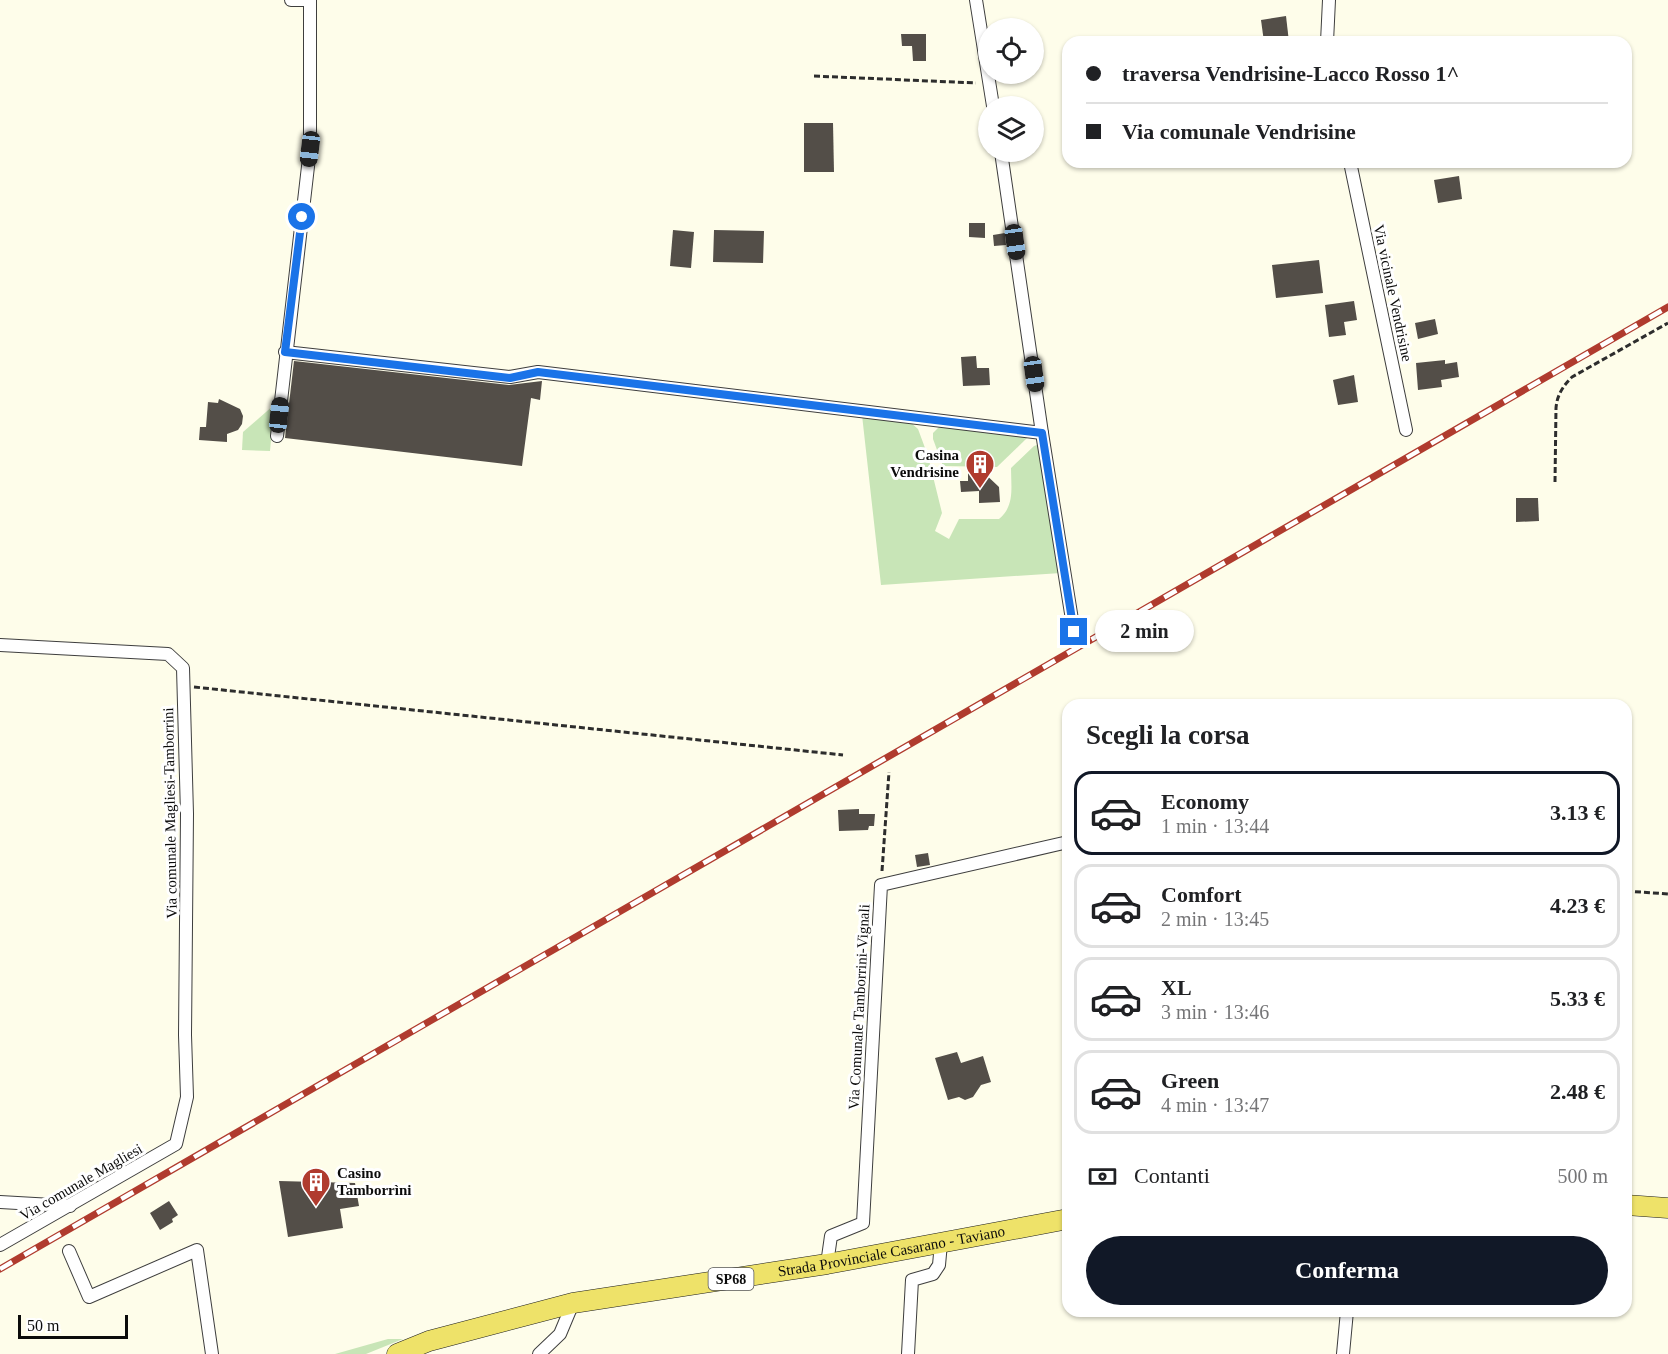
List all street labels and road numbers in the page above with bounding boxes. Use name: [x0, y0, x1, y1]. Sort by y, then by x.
street label: Via vicinale Vendrisine: [1371, 223, 1415, 363]
street label: Via comunale Magliesi-Tamborrini: [160, 707, 180, 919]
street label: Via Comunale Tamborrini-Vignali: [846, 904, 872, 1110]
street label: Via comunale Magliesi: [17, 1140, 145, 1224]
street label: Strada Provinciale Casarano - Taviano: [777, 1223, 1006, 1279]
road number: SP68: [708, 1268, 754, 1290]

